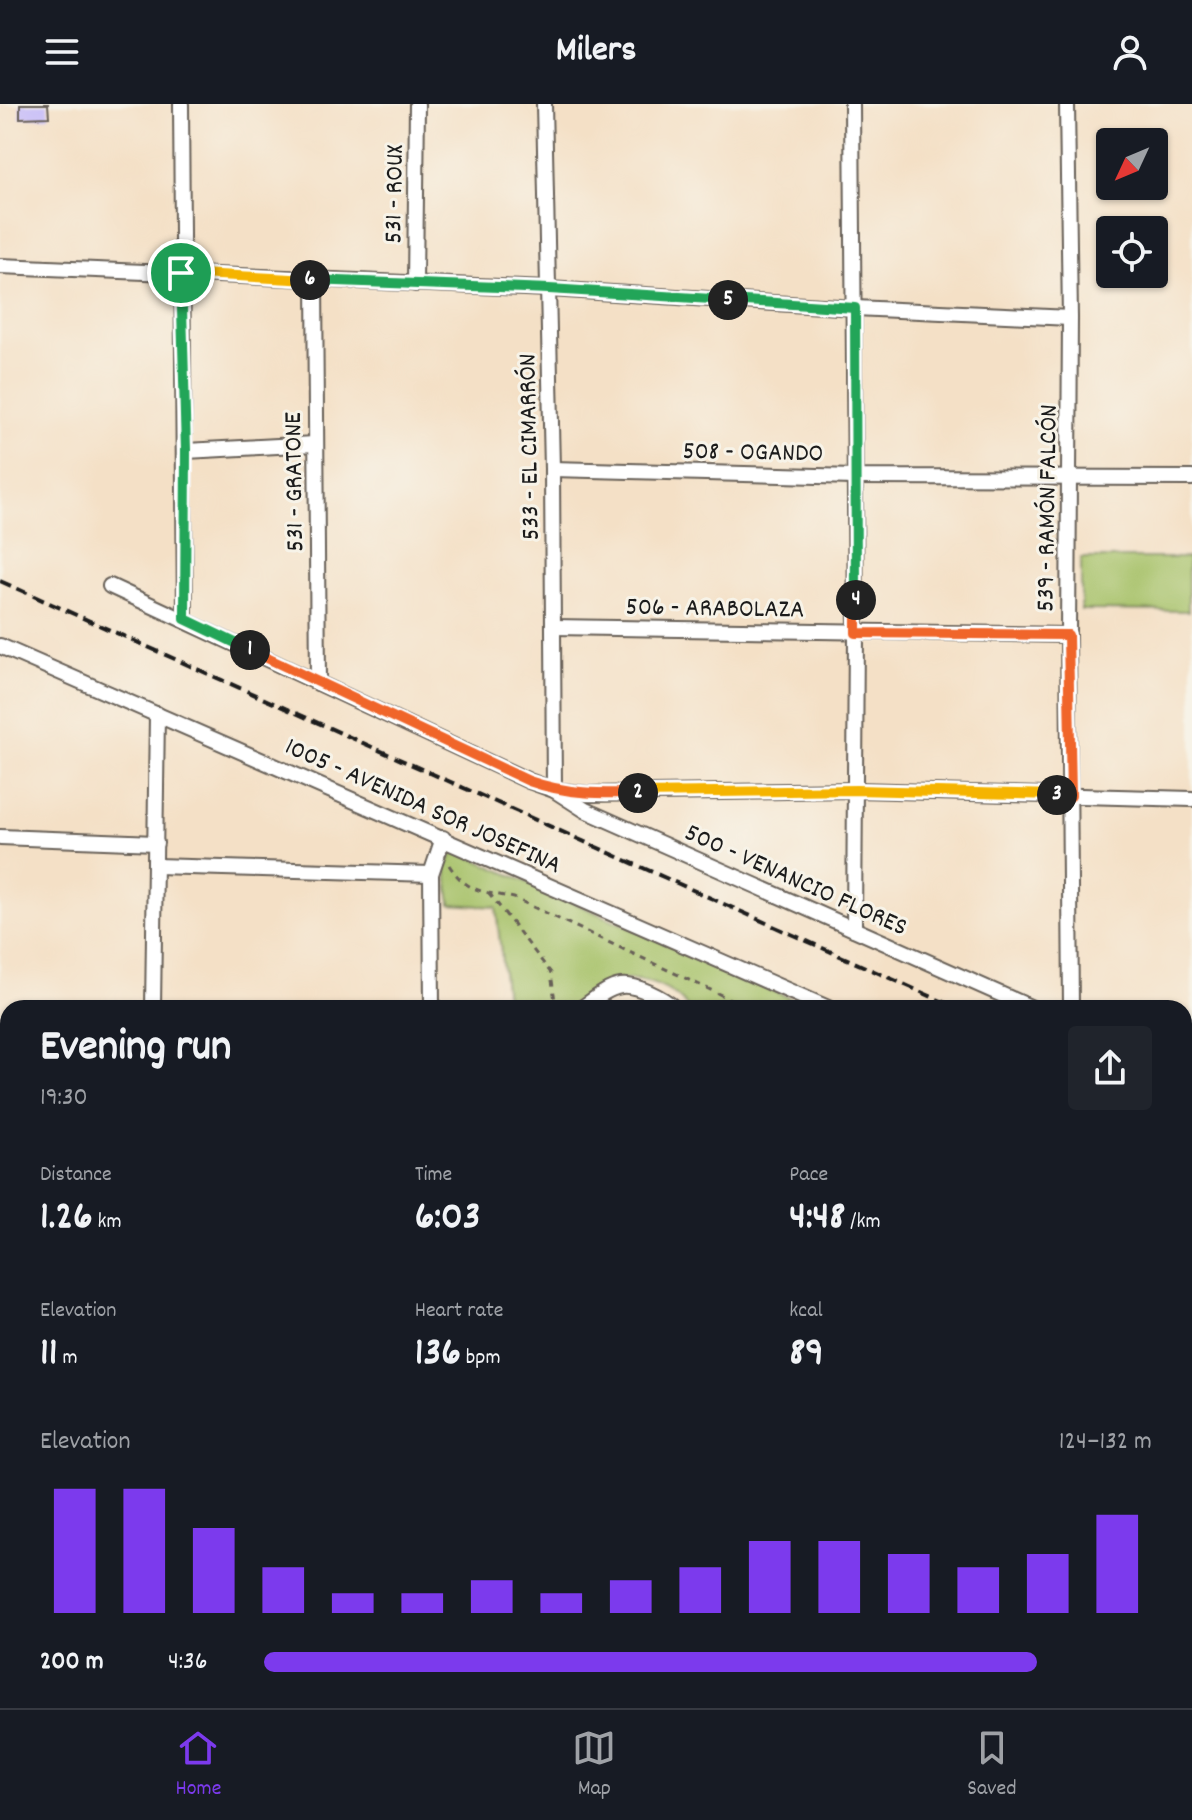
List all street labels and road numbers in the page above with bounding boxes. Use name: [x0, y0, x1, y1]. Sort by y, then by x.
street label: 531 - ROUX: [376, 144, 415, 244]
street label: 533 - EL CIMARRÓN: [510, 353, 551, 541]
street label: 539 - RAMÓN FALCÓN: [1028, 404, 1069, 612]
street label: 531 - GRATONE: [276, 411, 315, 552]
street label: 508 - OGANDO: [682, 434, 824, 473]
street label: 506 - ARABOLAZA: [625, 589, 805, 630]
street label: 1005 - AVENIDA SOR JOSEFINA: [278, 729, 567, 885]
street label: 500 - VENANCIO FLORES: [678, 815, 913, 947]

